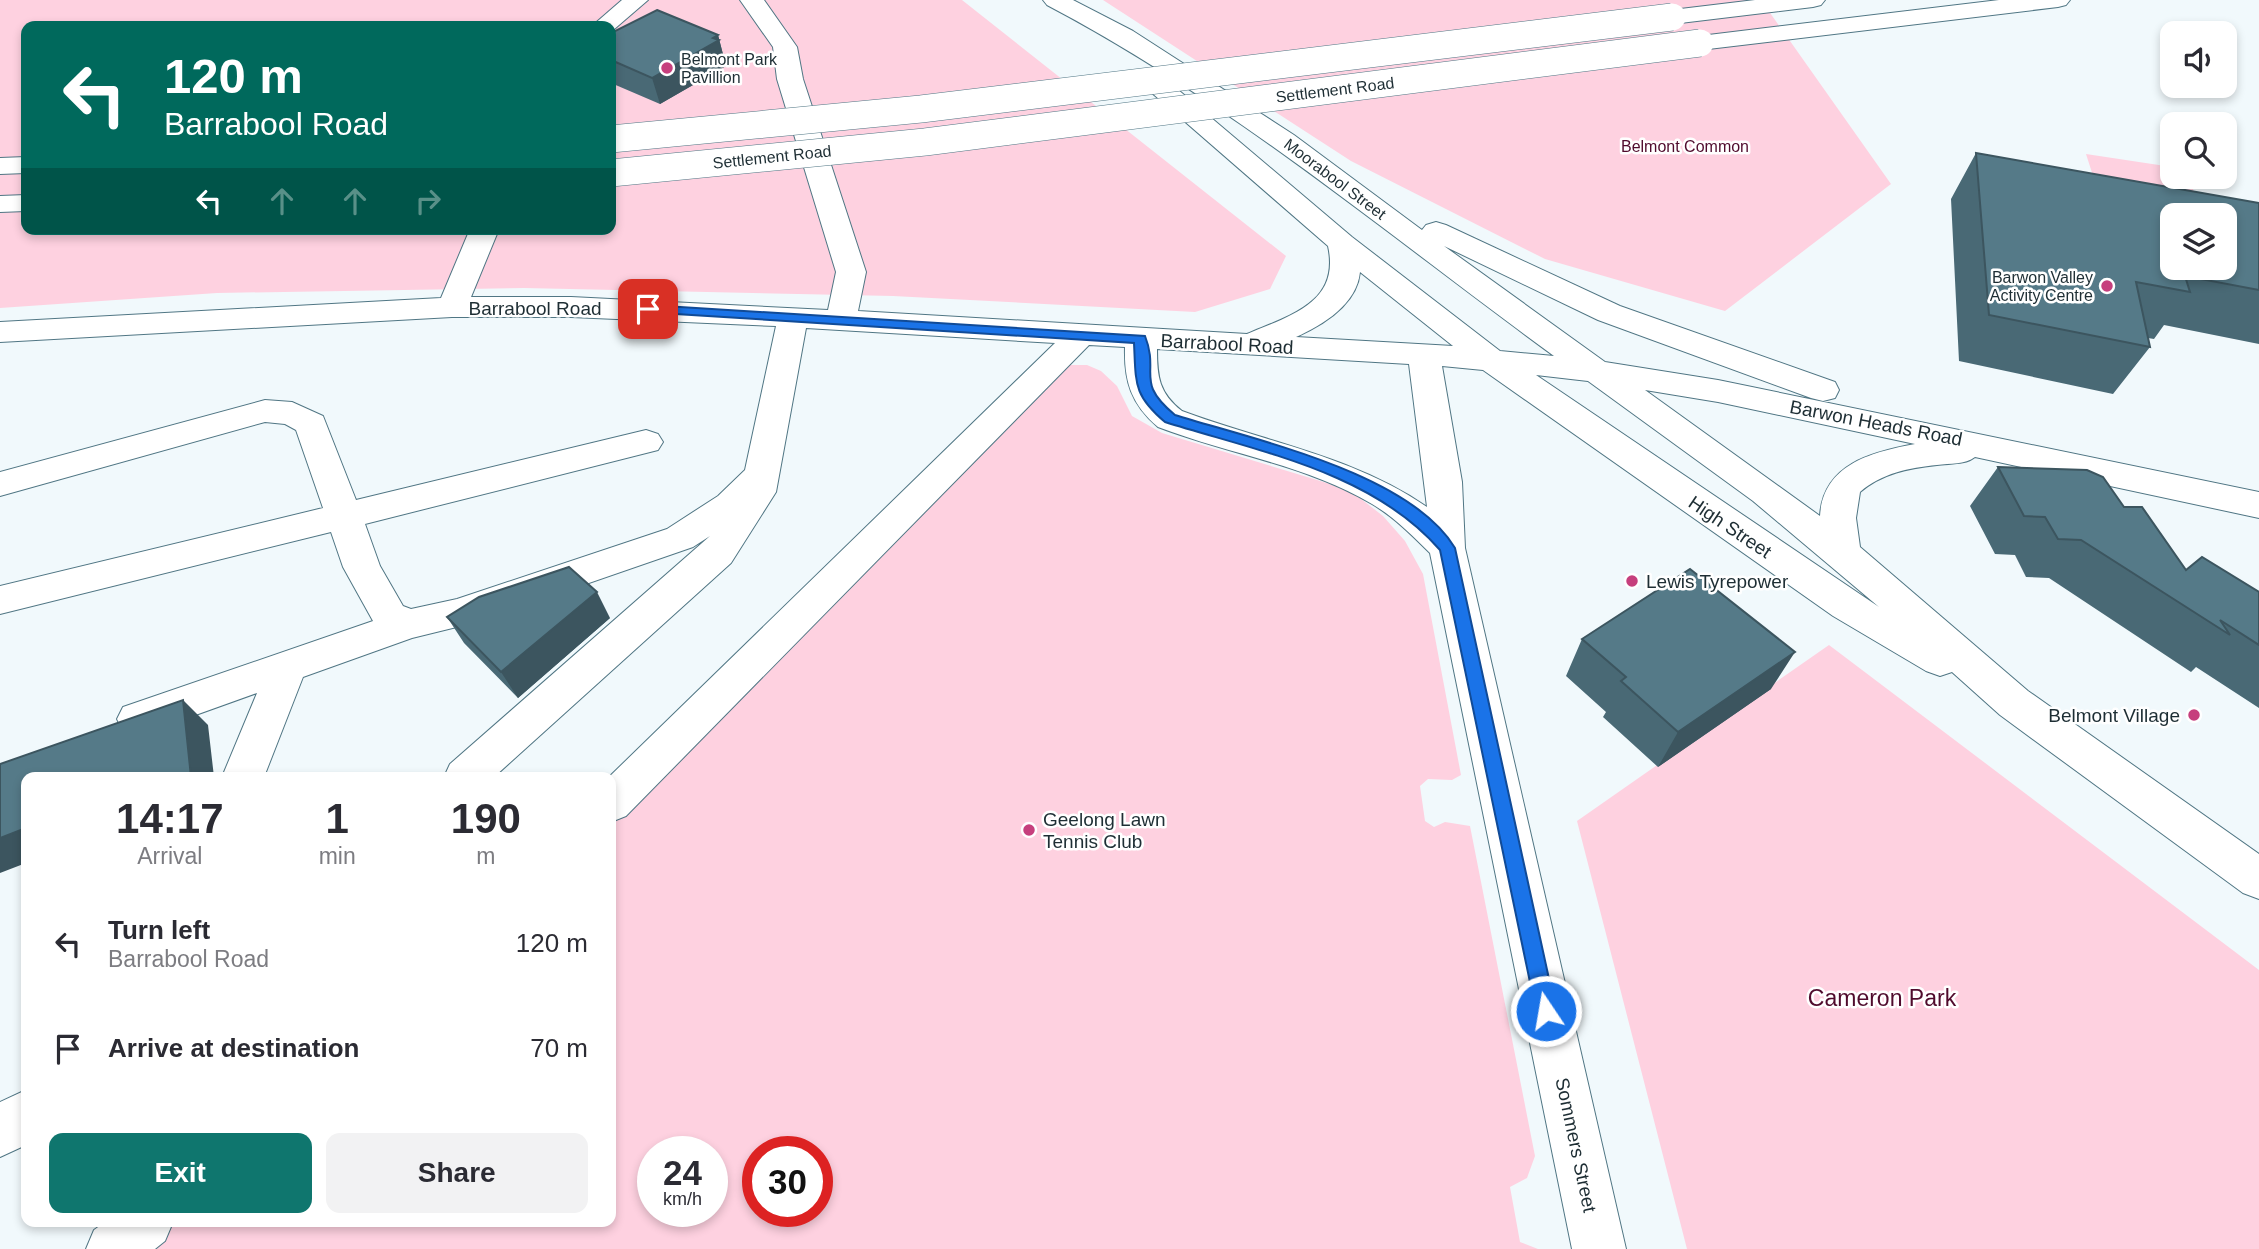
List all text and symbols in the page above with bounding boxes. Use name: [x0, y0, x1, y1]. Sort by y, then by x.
map controls: [2160, 21, 2237, 280]
button: sound: [2160, 21, 2237, 98]
icon: left: [49, 49, 140, 140]
text: 120 m: [164, 49, 303, 103]
place label: Belmont Park Pavillion: [681, 51, 778, 86]
marker: Belmont Park Pavillion: [659, 60, 675, 76]
street label: Settlement Road: [1275, 74, 1395, 106]
text: Barrabool Road: [164, 106, 388, 142]
button: search: [2160, 112, 2237, 189]
street label: Moorabool Street: [1281, 135, 1390, 223]
park label: Belmont Common: [1621, 138, 1749, 155]
street label: Settlement Road: [712, 142, 832, 172]
icon: left: [190, 182, 228, 220]
icon: ahead: [263, 182, 301, 220]
icon: ahead: [336, 182, 374, 220]
icon: right: [409, 182, 447, 220]
button: layers: [2160, 203, 2237, 280]
place label: Barwon Valley Activity Centre: [1990, 269, 2093, 304]
marker: Barwon Valley Activity Centre: [2099, 278, 2115, 294]
pin: [618, 279, 678, 339]
icon: arrive: [629, 290, 667, 328]
street label: Barrabool Road: [468, 298, 602, 319]
street label: Barrabool Road: [1160, 330, 1294, 358]
street label: Barwon Heads Road: [1788, 396, 1964, 450]
street label: High Street: [1685, 492, 1776, 563]
place label: Lewis Tyrepower: [1646, 571, 1789, 592]
marker: Lewis Tyrepower: [1624, 573, 1640, 589]
place label: Belmont Village: [2048, 705, 2180, 726]
marker: Belmont Village: [2186, 707, 2202, 723]
text: 14:17: [116, 795, 224, 842]
text: 1: [325, 795, 349, 842]
text: 190: [451, 795, 521, 842]
place label: Geelong Lawn Tennis Club: [1043, 809, 1166, 852]
marker: Geelong Lawn Tennis Club: [1021, 822, 1037, 838]
text: Arrival: [137, 843, 202, 869]
text: min: [319, 843, 356, 869]
text: m: [476, 843, 495, 869]
text: Turn left: [108, 915, 210, 945]
icon: left: [49, 925, 87, 963]
text: 120 m: [516, 928, 588, 958]
text: Barrabool Road: [108, 946, 269, 972]
position arrow: [1509, 974, 1583, 1048]
park label: Cameron Park: [1808, 985, 1957, 1011]
icon: arrive: [49, 1030, 87, 1068]
text: Arrive at destination: [108, 1033, 359, 1063]
text: 70 m: [530, 1033, 588, 1063]
street label: Sommers Street: [1551, 1076, 1601, 1215]
button: Exit: [49, 1133, 312, 1213]
button: Share: [326, 1133, 588, 1213]
speed limit sign: 30: [742, 1136, 833, 1227]
text: 24: [663, 1153, 702, 1192]
text: km/h: [663, 1189, 702, 1209]

